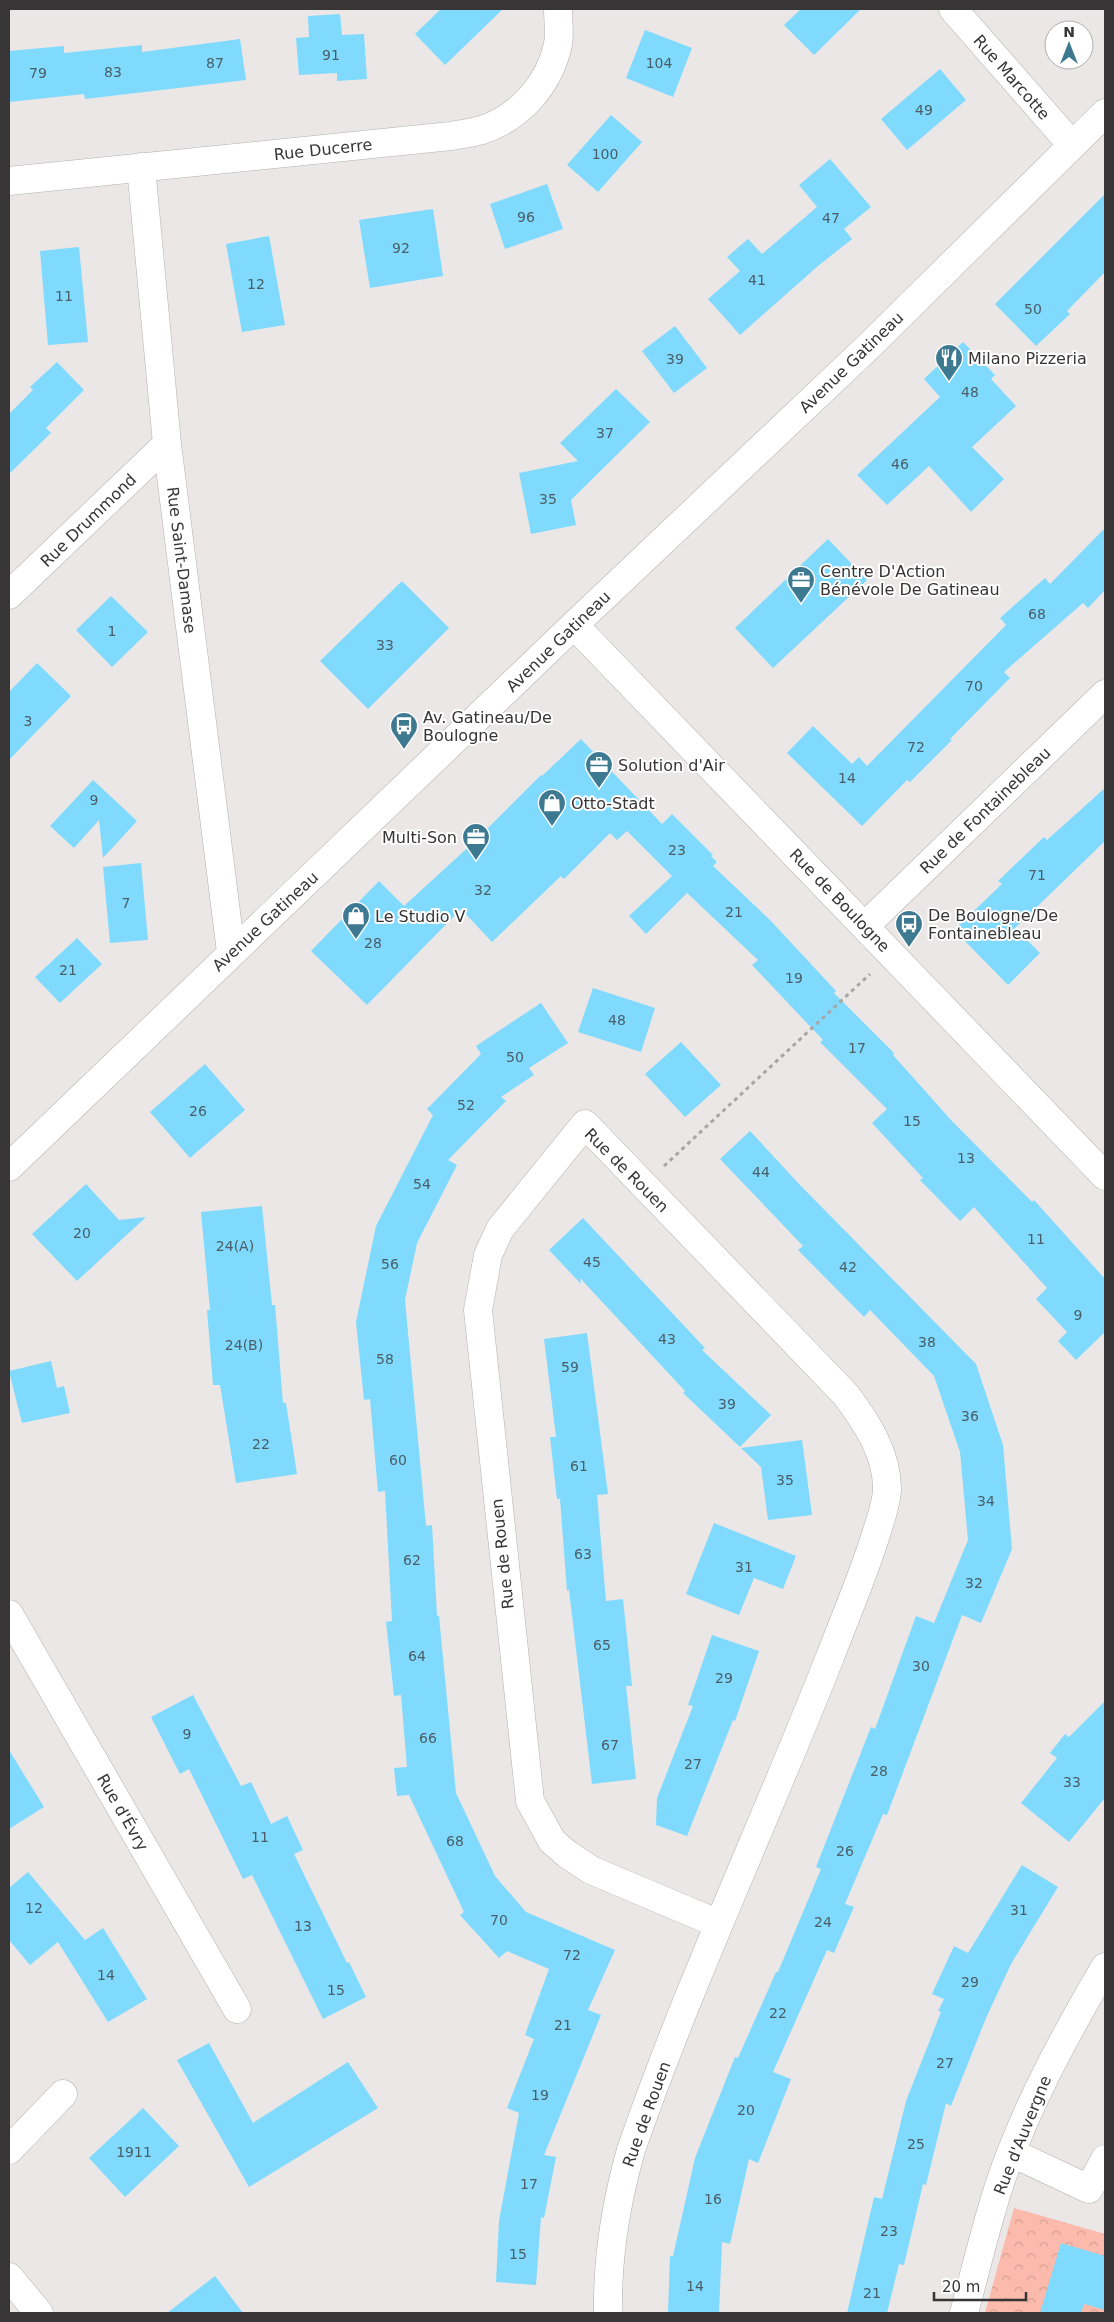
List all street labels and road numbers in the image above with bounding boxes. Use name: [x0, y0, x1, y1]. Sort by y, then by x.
street label: Rue Marcotte: [970, 31, 1054, 124]
street label: Rue Ducerre: [273, 135, 373, 164]
street label: Avenue Gatineau: [795, 308, 907, 417]
street label: Rue Drummond: [37, 470, 140, 571]
street label: Rue Saint-Damase: [163, 486, 200, 635]
street label: Avenue Gatineau: [502, 587, 614, 696]
street label: Rue de Fontainebleau: [916, 743, 1055, 878]
street label: Rue de Boulogne: [786, 845, 894, 956]
street label: Avenue Gatineau: [209, 868, 322, 975]
street label: Rue de Rouen: [581, 1124, 673, 1216]
street label: Rue de Rouen: [487, 1498, 518, 1610]
street label: Rue d'Évry: [93, 1770, 152, 1854]
street label: Rue de Rouen: [619, 2059, 674, 2170]
street label: Rue d'Auvergne: [990, 2073, 1055, 2198]

